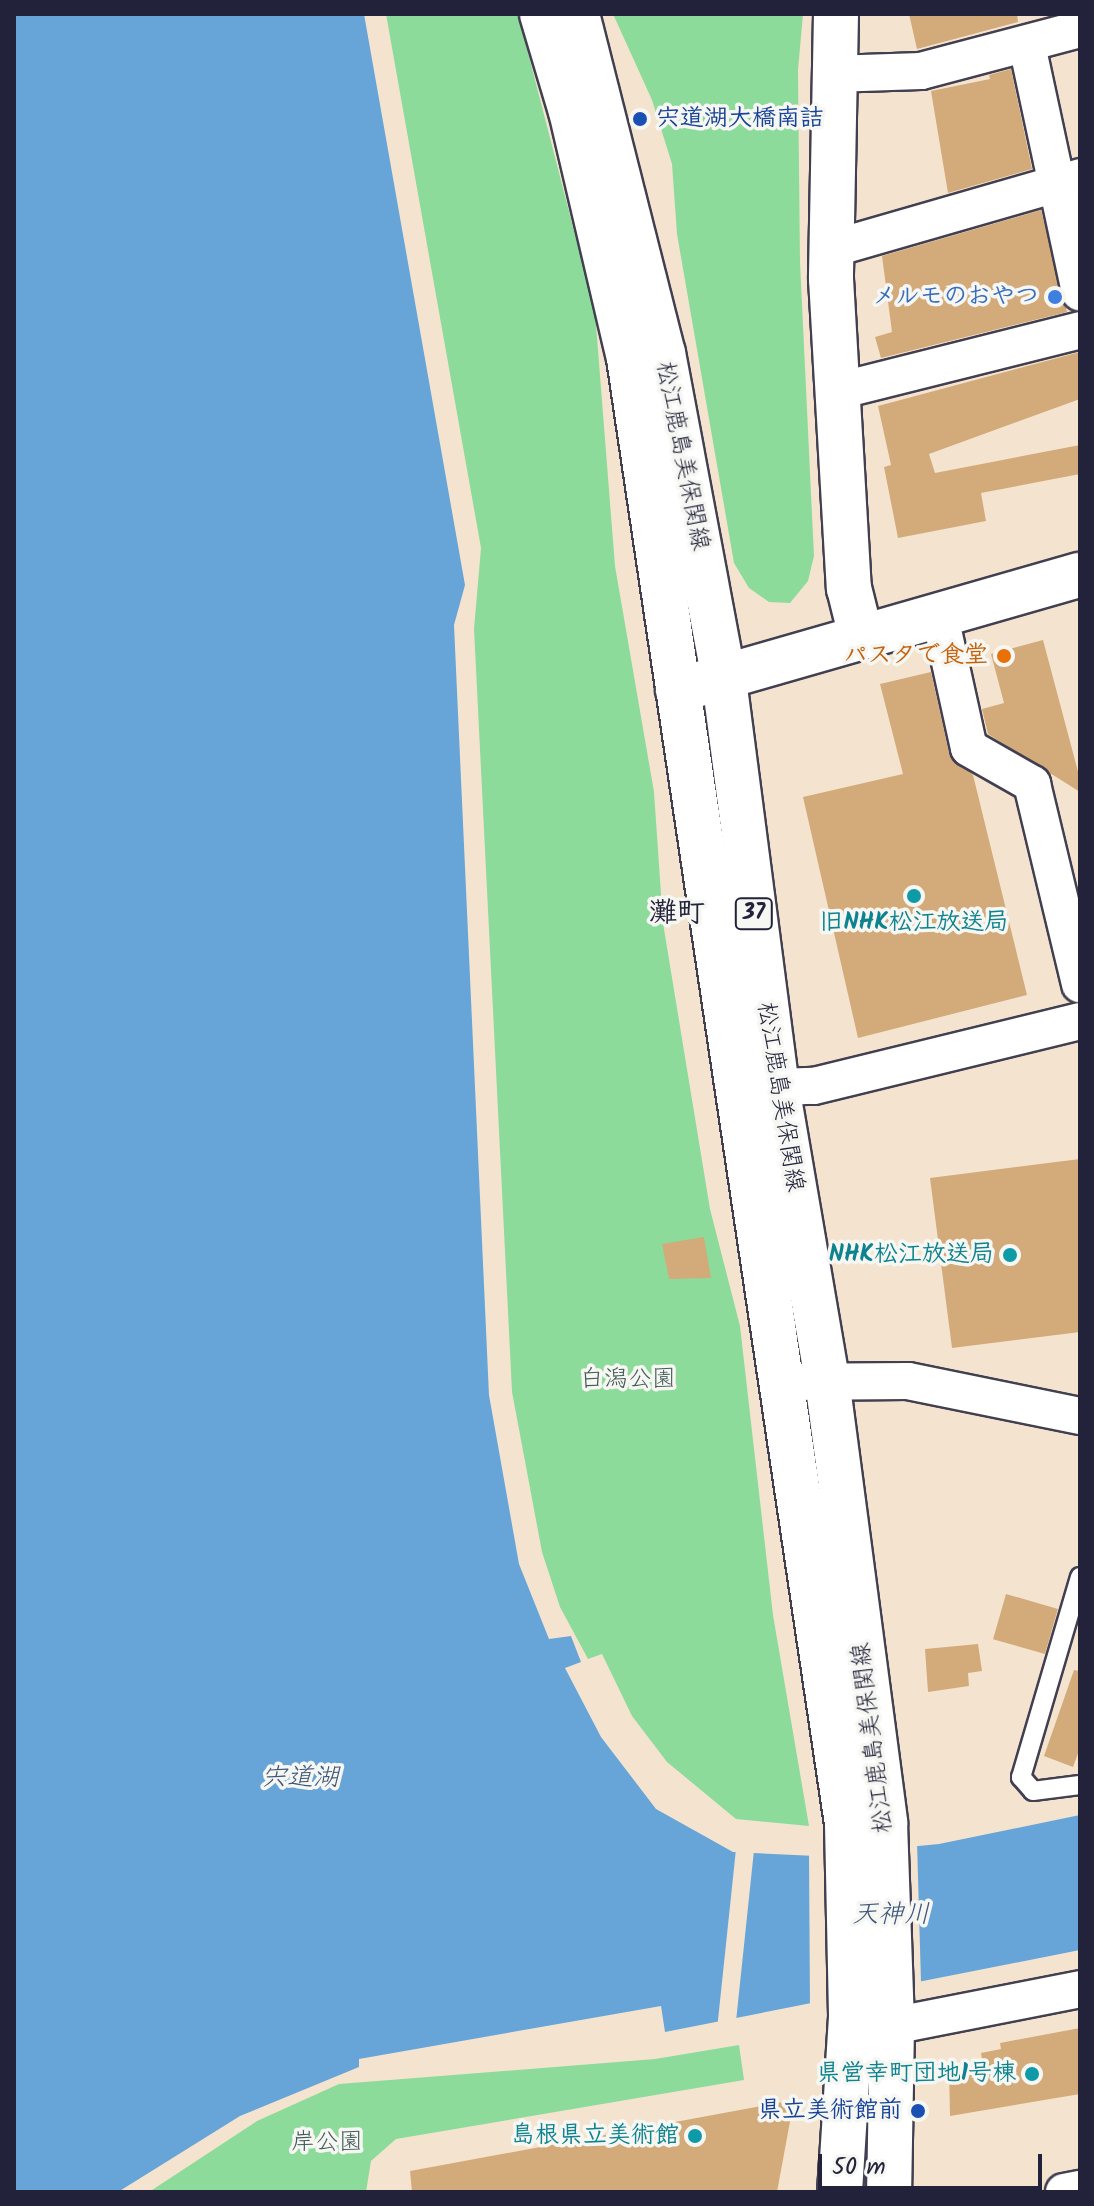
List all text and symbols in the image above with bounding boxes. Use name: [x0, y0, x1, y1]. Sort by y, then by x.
place label: 宍道湖大橋南詰: [656, 105, 824, 133]
marker: 宍道湖大橋南詰: [631, 110, 649, 128]
place label: メルモのおやつ: [871, 283, 1039, 311]
marker: メルモのおやつ: [1046, 288, 1064, 306]
street label: 松江鹿島美保関線: [650, 359, 714, 553]
place label: パスタで食堂: [844, 642, 988, 670]
marker: パスタで食堂: [995, 647, 1013, 665]
marker: 旧NHK松江放送局: [905, 887, 923, 905]
road number: 37: [734, 896, 774, 932]
district label: 灘町: [649, 897, 705, 931]
place label: 旧NHK松江放送局: [819, 909, 1009, 937]
street label: 松江鹿島美保関線: [751, 1000, 809, 1194]
place label: NHK松江放送局: [829, 1241, 994, 1269]
marker: NHK松江放送局: [1001, 1246, 1019, 1264]
park label: 白潟公園: [580, 1366, 676, 1394]
street label: 松江鹿島美保関線: [847, 1641, 899, 1835]
water label: 宍道湖: [261, 1763, 339, 1795]
water label: 天神川: [852, 1900, 930, 1932]
place label: 県営幸町団地1号棟: [817, 2060, 1016, 2088]
marker: 県営幸町団地1号棟: [1023, 2065, 1041, 2083]
place label: 県立美術館前: [758, 2097, 902, 2125]
marker: 県立美術館前: [909, 2102, 927, 2120]
place label: 島根県立美術館: [511, 2122, 679, 2150]
marker: 島根県立美術館: [686, 2127, 704, 2145]
park label: 岸公園: [291, 2129, 363, 2157]
scale bar: [822, 2138, 1046, 2188]
text: 50 m: [832, 2148, 886, 2187]

